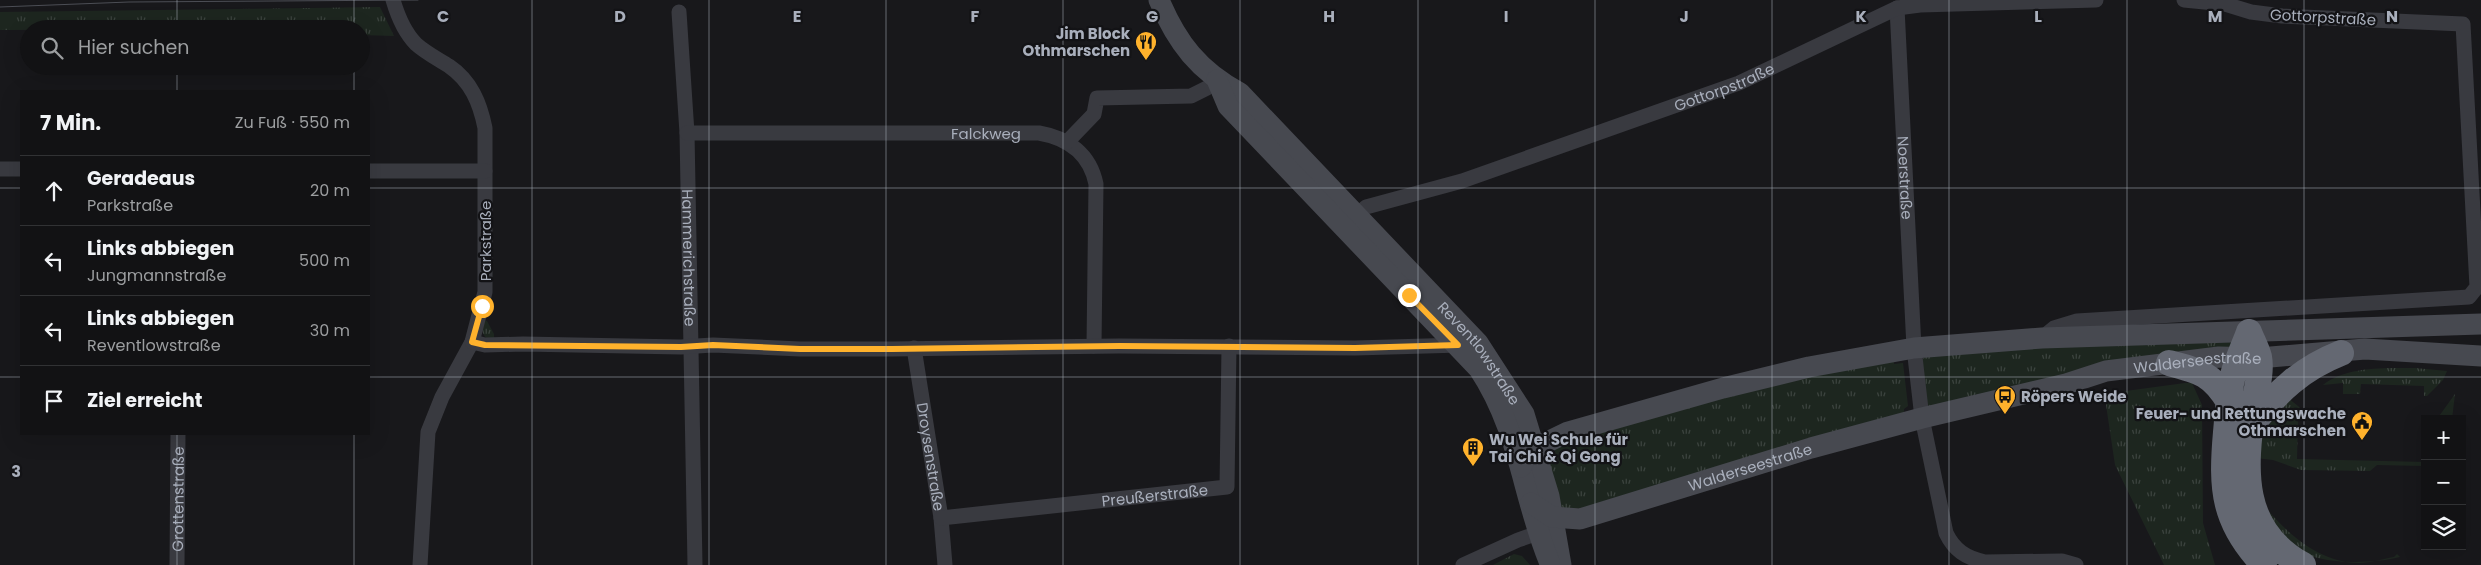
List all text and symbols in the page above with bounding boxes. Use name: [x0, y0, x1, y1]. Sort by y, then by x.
street label: Gottorpstraße: [2269, 4, 2377, 30]
text: C: [437, 5, 449, 28]
text: D: [614, 5, 626, 28]
text: E: [793, 5, 801, 28]
text: F: [971, 5, 980, 28]
text: G: [1146, 5, 1158, 28]
text: H: [1323, 5, 1335, 28]
text: I: [1504, 5, 1508, 28]
text: J: [1679, 5, 1689, 28]
text: K: [1855, 5, 1867, 28]
text: L: [2034, 5, 2042, 28]
text: M: [2208, 5, 2222, 28]
text: N: [2386, 5, 2398, 28]
search box: [20, 20, 370, 75]
place label: Jim Block Othmarschen: [1023, 23, 1131, 61]
restaurant icon: Jim Block Othmarschen: [1134, 30, 1158, 61]
icon: search: [38, 34, 66, 62]
text: Hier suchen: [78, 34, 189, 61]
street label: Gottorpstraße: [1671, 57, 1778, 116]
text: 7 Min.: [40, 108, 101, 137]
text: Zu Fuß · 550 m: [235, 111, 350, 134]
street label: Falckweg: [951, 123, 1021, 144]
street label: Noerstraße: [1893, 135, 1918, 220]
text: Geradeaus: [87, 165, 195, 192]
icon: ahead: [40, 177, 68, 205]
text: 20 m: [310, 179, 350, 202]
street label: Hammerichstraße: [678, 189, 701, 327]
text: Parkstraße: [87, 194, 173, 217]
street label: Parkstraße: [475, 201, 496, 281]
text: Links abbiegen: [87, 235, 234, 262]
icon: left: [40, 247, 68, 275]
text: 500 m: [299, 249, 350, 272]
text: Jungmannstraße: [87, 264, 226, 287]
route end: [1398, 284, 1421, 307]
route start: [471, 295, 494, 318]
street label: Reventlowstraße: [1433, 297, 1526, 409]
text: Links abbiegen: [87, 305, 234, 332]
icon: left: [40, 317, 68, 345]
text: 30 m: [310, 319, 350, 342]
text: Reventlowstraße: [87, 334, 221, 357]
street label: Walderseestraße: [2132, 346, 2262, 378]
bus stop icon: Röpers Weide: [1993, 384, 2017, 415]
place label: Röpers Weide: [2021, 386, 2127, 407]
icon: arrive: [40, 387, 68, 415]
text: Ziel erreicht: [87, 387, 203, 414]
street label: Droysenstraße: [912, 401, 950, 512]
place label: Feuer- und Rettungswache Othmarschen: [2136, 403, 2346, 441]
public building icon: Feuer- und Rettungswache Othmarschen: [2350, 410, 2374, 441]
map controls: [2421, 415, 2466, 550]
button: +: [2421, 415, 2466, 460]
place label: Wu Wei Schule für Tai Chi & Qi Gong: [1489, 429, 1629, 467]
building icon: Wu Wei Schule für Tai Chi & Qi Gong: [1461, 436, 1485, 467]
street label: Walderseestraße: [1685, 438, 1814, 496]
street label: Grottenstraße: [167, 446, 188, 552]
text: 3: [11, 460, 21, 483]
button: −: [2421, 460, 2466, 505]
street label: Preußerstraße: [1100, 479, 1209, 511]
button: layers: [2421, 505, 2466, 550]

